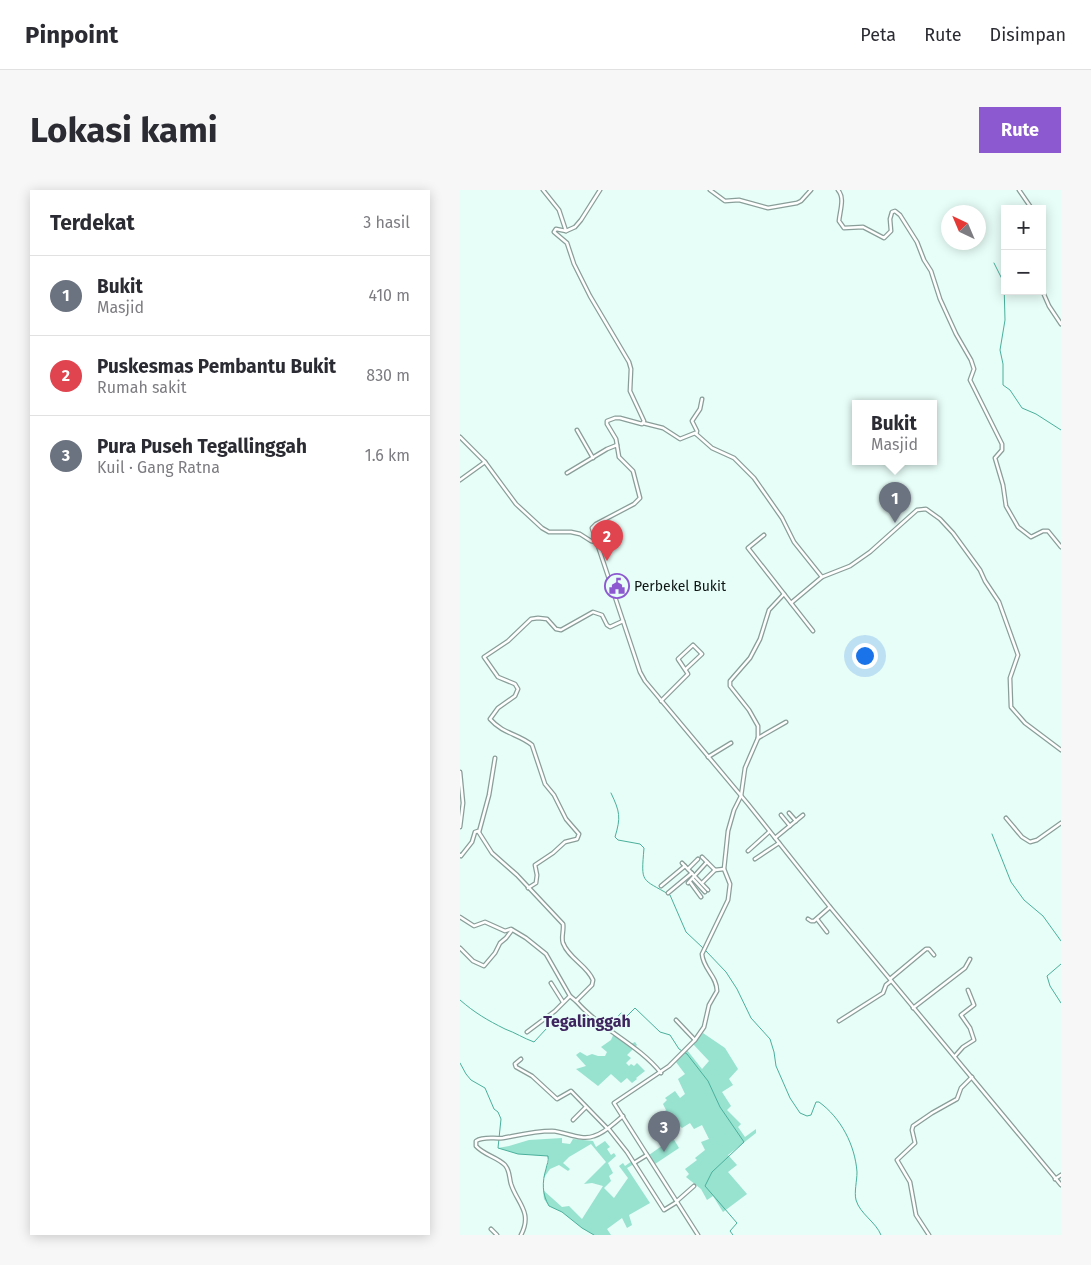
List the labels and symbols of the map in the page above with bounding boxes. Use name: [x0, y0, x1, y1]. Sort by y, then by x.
north arrow: [941, 205, 986, 250]
pin: 1: [879, 482, 911, 523]
pin: 2: [591, 520, 623, 561]
public building icon: Perbekel Bukit: [604, 573, 630, 599]
place label: Perbekel Bukit: [634, 578, 727, 595]
your location: [852, 643, 878, 669]
district label: Tegalinggah: [543, 1012, 631, 1031]
pin: 3: [648, 1111, 680, 1152]

